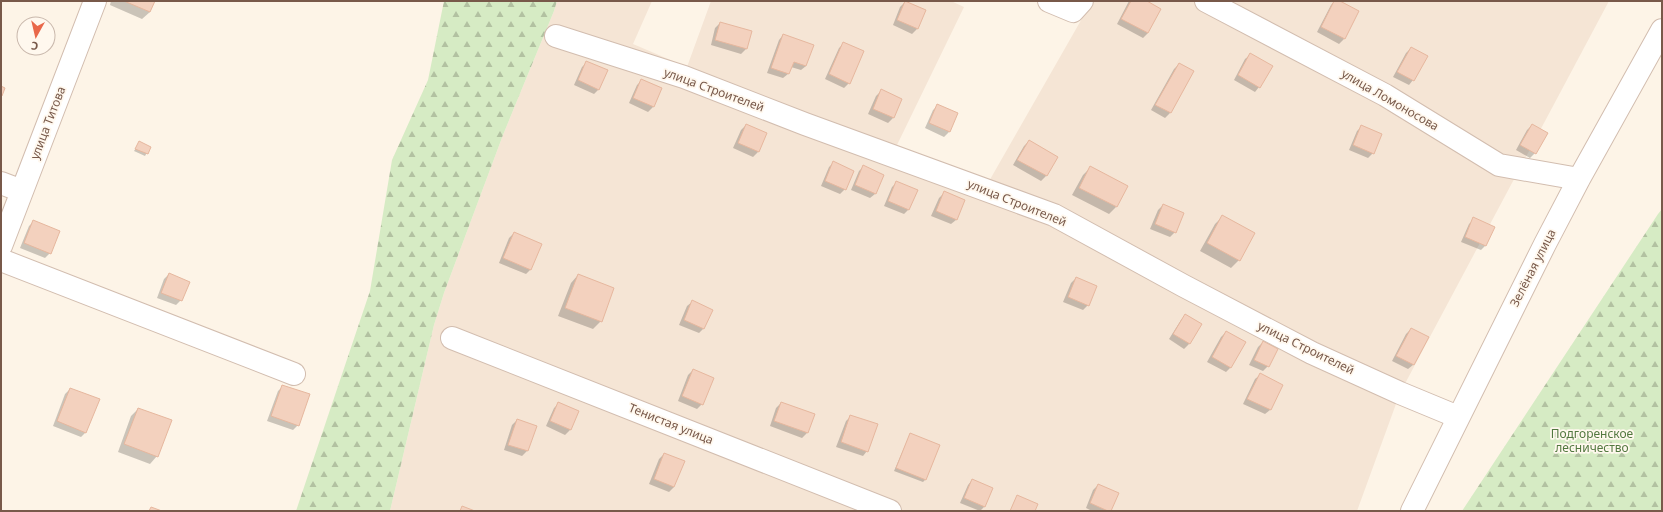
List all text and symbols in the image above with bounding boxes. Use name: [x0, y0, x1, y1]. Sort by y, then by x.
north arrow: [16, 16, 56, 56]
text: С: [30, 38, 39, 54]
street label: улица Строителей: [662, 64, 767, 116]
street label: улица Ломоносова: [1338, 65, 1442, 134]
street label: улица Титова: [26, 84, 69, 162]
street label: улица Строителей: [965, 175, 1069, 230]
street label: Зелёная улица: [1506, 226, 1559, 310]
street label: улица Строителей: [1255, 317, 1357, 378]
street label: Тенистая улица: [626, 399, 716, 448]
park label: Подгоренское лесничество: [1551, 425, 1634, 456]

